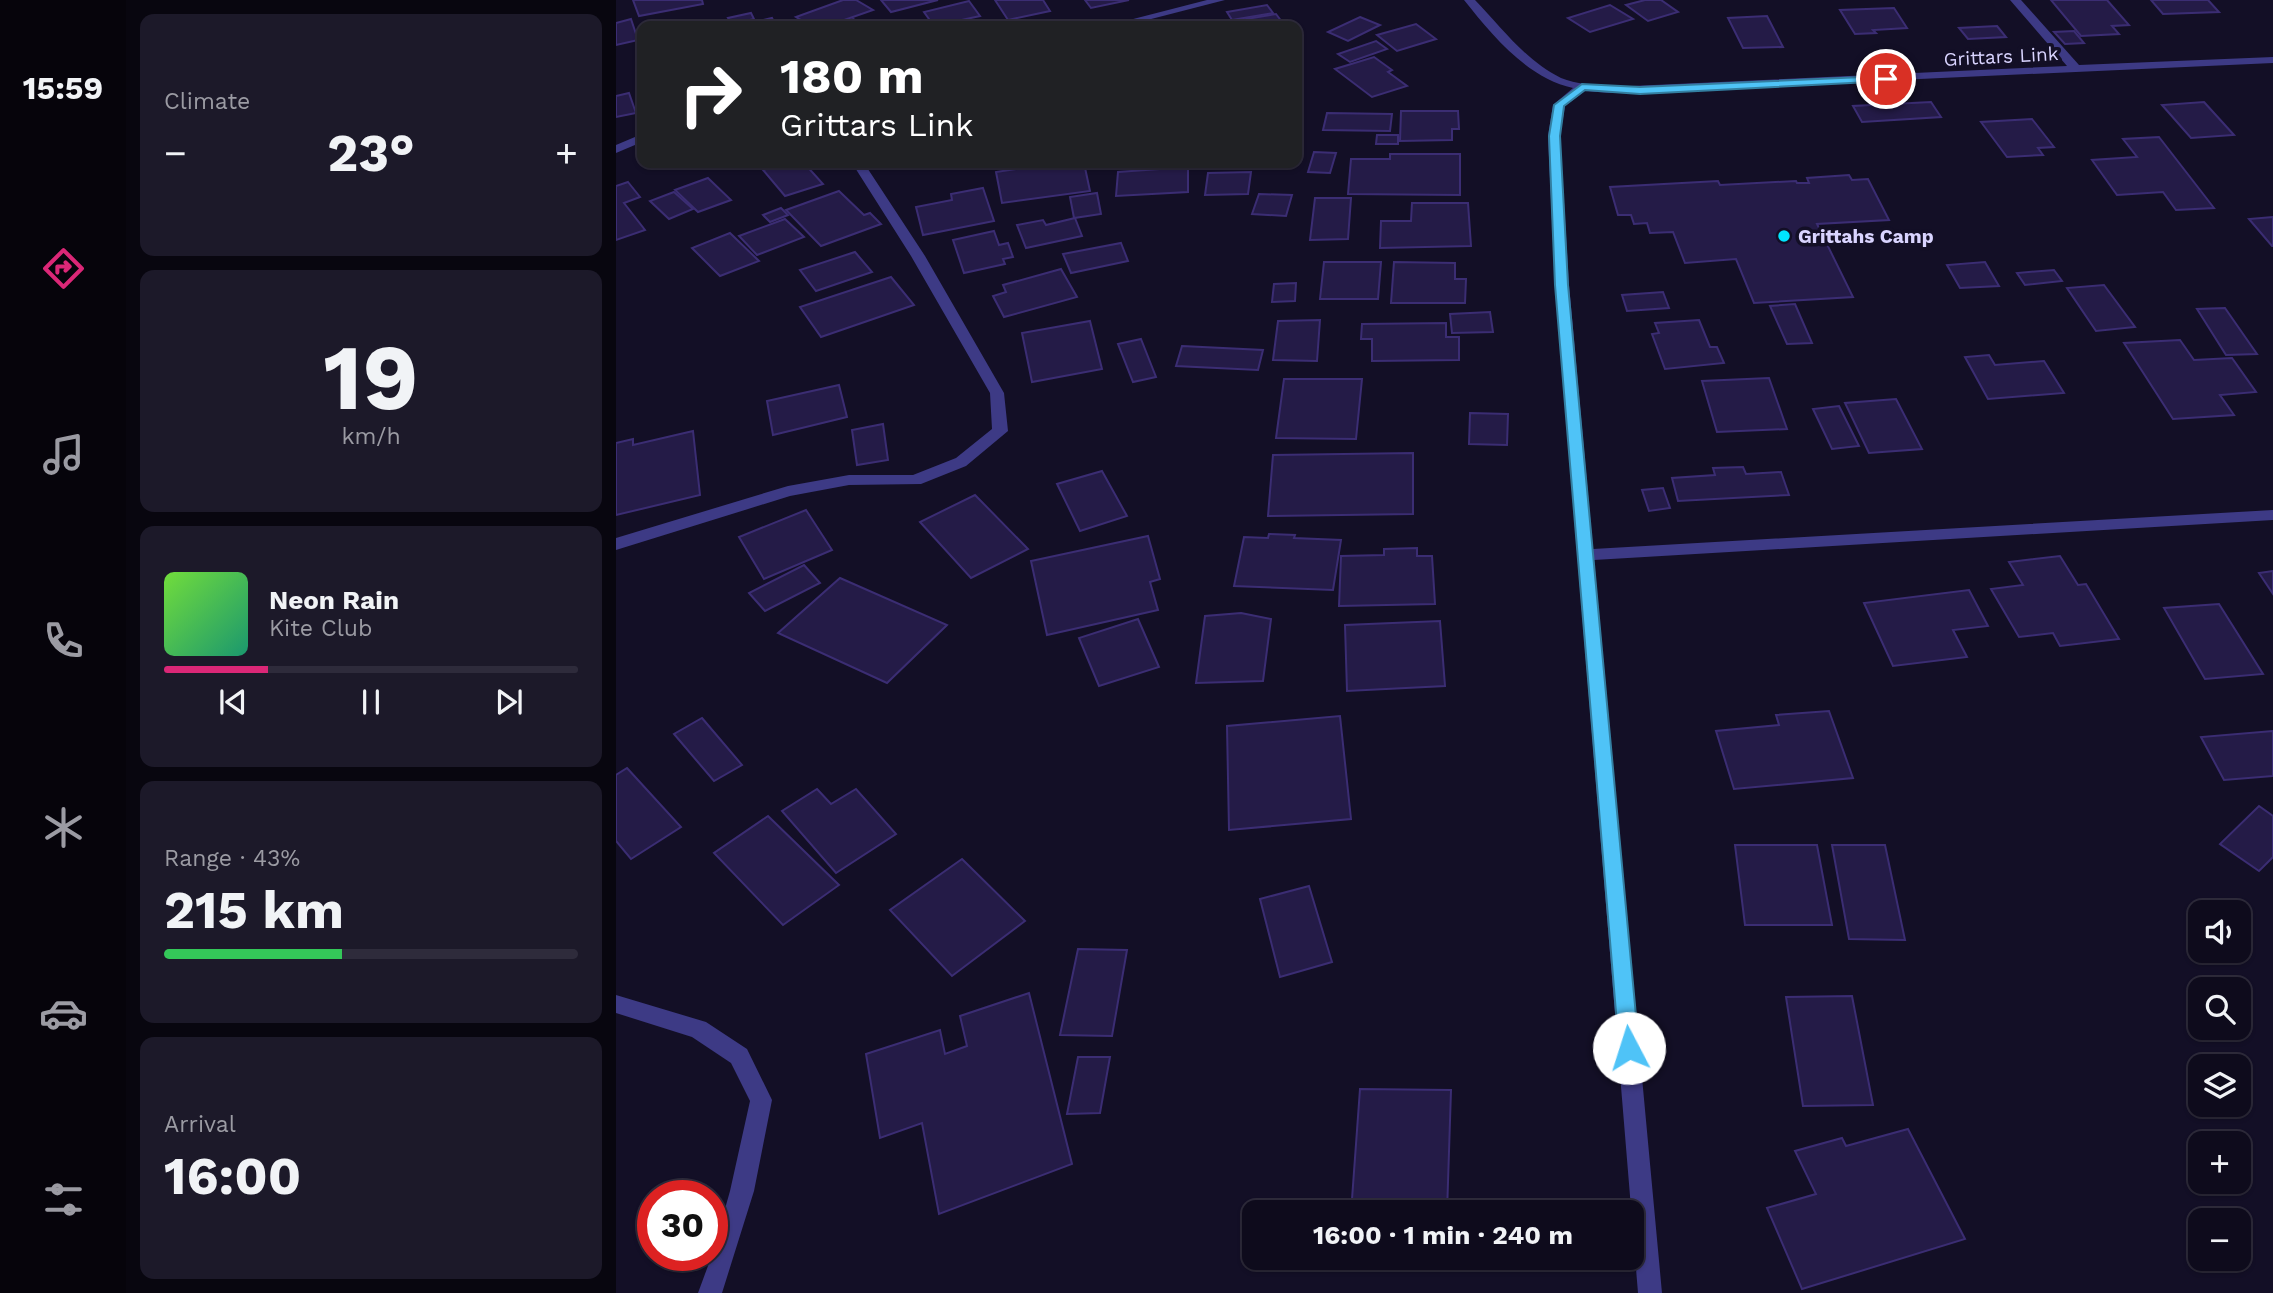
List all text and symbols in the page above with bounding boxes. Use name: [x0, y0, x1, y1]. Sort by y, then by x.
street label: Grittars Link: [1943, 42, 2059, 71]
text: 180 m: [780, 47, 924, 105]
icon: right: [665, 49, 756, 140]
pin: [1856, 49, 1916, 109]
icon: arrive: [1867, 60, 1905, 98]
text: 15:59: [23, 69, 103, 107]
text: Climate: [164, 88, 250, 115]
text: Grittars Link: [780, 106, 973, 144]
text: 23°: [327, 123, 415, 184]
text: −: [164, 131, 187, 175]
text: +: [555, 131, 578, 175]
place label: Grittahs Camp: [1798, 225, 1934, 248]
marker: Grittahs Camp: [1776, 228, 1792, 244]
icon: directions: [39, 244, 88, 293]
text: 19: [323, 324, 419, 431]
text: km/h: [341, 423, 401, 450]
icon: music: [39, 430, 88, 479]
text: Neon Rain: [269, 585, 399, 615]
text: Kite Club: [269, 615, 372, 642]
icon: phone: [39, 616, 88, 665]
icon: previous: [214, 683, 252, 721]
icon: pause: [352, 683, 390, 721]
icon: next: [490, 683, 528, 721]
icon: climate: [39, 803, 88, 852]
text: Range · 43%: [164, 845, 300, 872]
text: 215 km: [164, 880, 344, 941]
map controls: [2188, 900, 2251, 1271]
button: sound: [2188, 900, 2251, 963]
button: search: [2188, 977, 2251, 1040]
icon: car: [39, 989, 88, 1038]
position arrow: [1592, 1011, 1666, 1085]
button: layers: [2188, 1054, 2251, 1117]
text: Arrival: [164, 1111, 236, 1138]
button: +: [2188, 1131, 2251, 1194]
text: 16:00: [164, 1146, 301, 1207]
icon: filters: [39, 1175, 88, 1224]
speed limit sign: 30: [637, 1180, 728, 1271]
button: −: [2188, 1208, 2251, 1271]
text: 16:00 · 1 min · 240 m: [1313, 1220, 1573, 1250]

